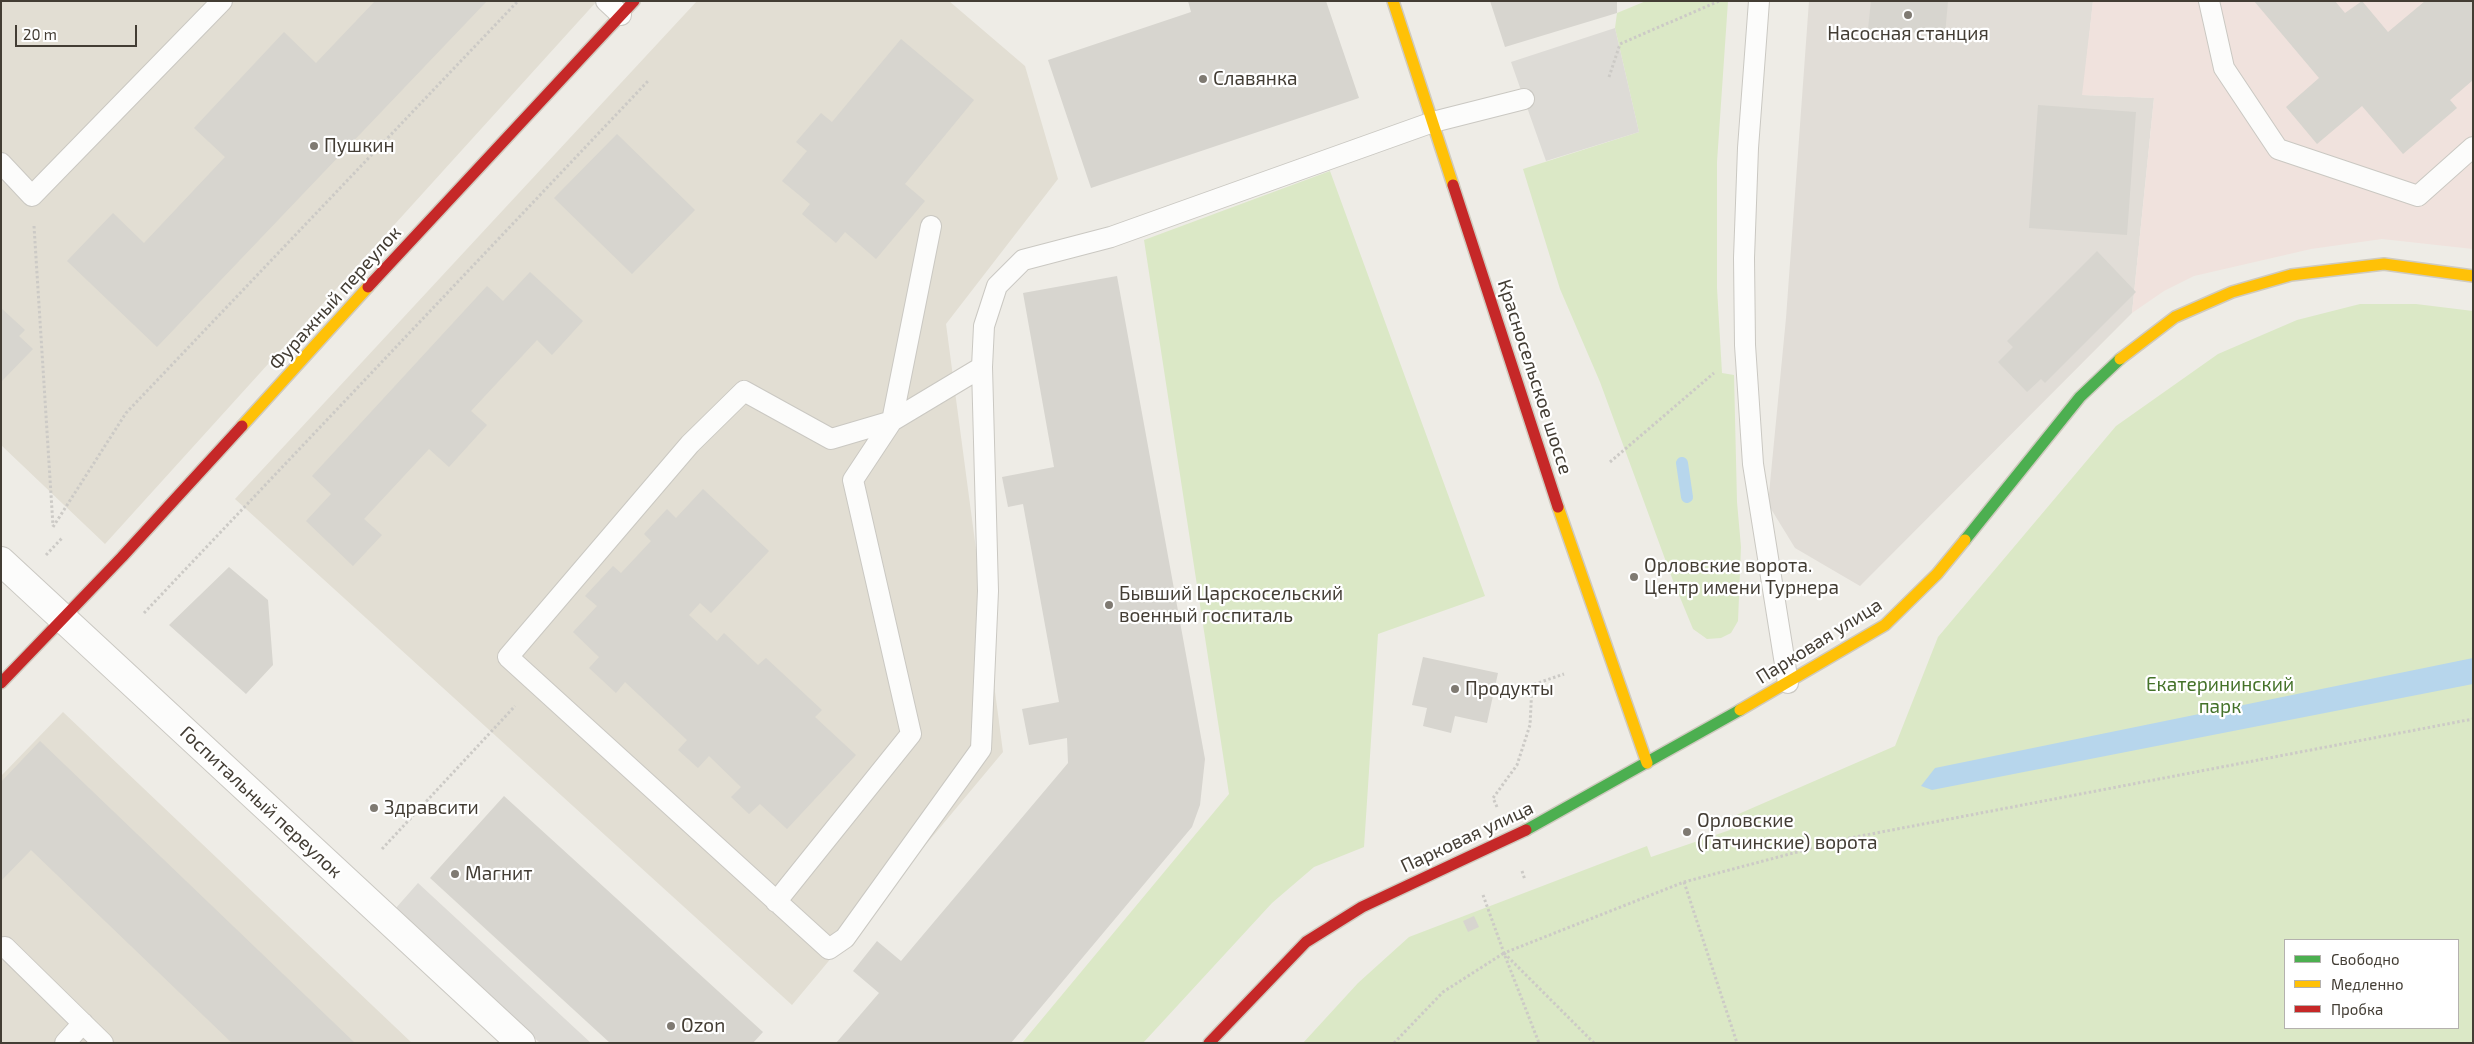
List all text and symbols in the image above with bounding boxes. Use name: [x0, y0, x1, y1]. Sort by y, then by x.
marker: Насосная станция: [1902, 9, 1914, 21]
scale bar: [18, 15, 140, 47]
place label: Насосная станция: [1827, 23, 1989, 45]
text: 20 m: [23, 25, 57, 43]
place label: Славянка: [1213, 68, 1298, 90]
marker: Славянка: [1197, 73, 1209, 85]
place label: Пушкин: [324, 135, 395, 157]
marker: Пушкин: [308, 140, 320, 152]
street label: Фуражный переулок: [264, 221, 406, 375]
street label: Красносельское шоссе: [1493, 277, 1577, 477]
place label: Орловские ворота. Центр имени Турнера: [1644, 555, 1839, 599]
marker: Орловские ворота. Центр имени Турнера: [1628, 571, 1640, 583]
place label: Бывший Царскосельский военный госпиталь: [1119, 583, 1343, 627]
street label: Парковая улица: [1752, 593, 1886, 689]
marker: Бывший Царскосельский военный госпиталь: [1103, 599, 1115, 611]
park label: Екатерининский парк: [2146, 674, 2294, 718]
place label: Продукты: [1465, 678, 1554, 700]
marker: Продукты: [1449, 683, 1461, 695]
street label: Госпитальный переулок: [175, 721, 347, 883]
street label: Парковая улица: [1397, 796, 1537, 878]
place label: Здравсити: [384, 797, 479, 819]
marker: Здравсити: [368, 802, 380, 814]
place label: Орловские (Гатчинские) ворота: [1697, 810, 1878, 854]
marker: Орловские (Гатчинские) ворота: [1681, 826, 1693, 838]
place label: Магнит: [465, 863, 532, 885]
marker: Магнит: [449, 868, 461, 880]
legend: [2284, 939, 2459, 1029]
text: Свободно: [2331, 950, 2400, 968]
text: Медленно: [2331, 975, 2404, 993]
text: Пробка: [2331, 1000, 2383, 1018]
place label: Ozon: [681, 1015, 725, 1037]
marker: Ozon: [665, 1020, 677, 1032]

